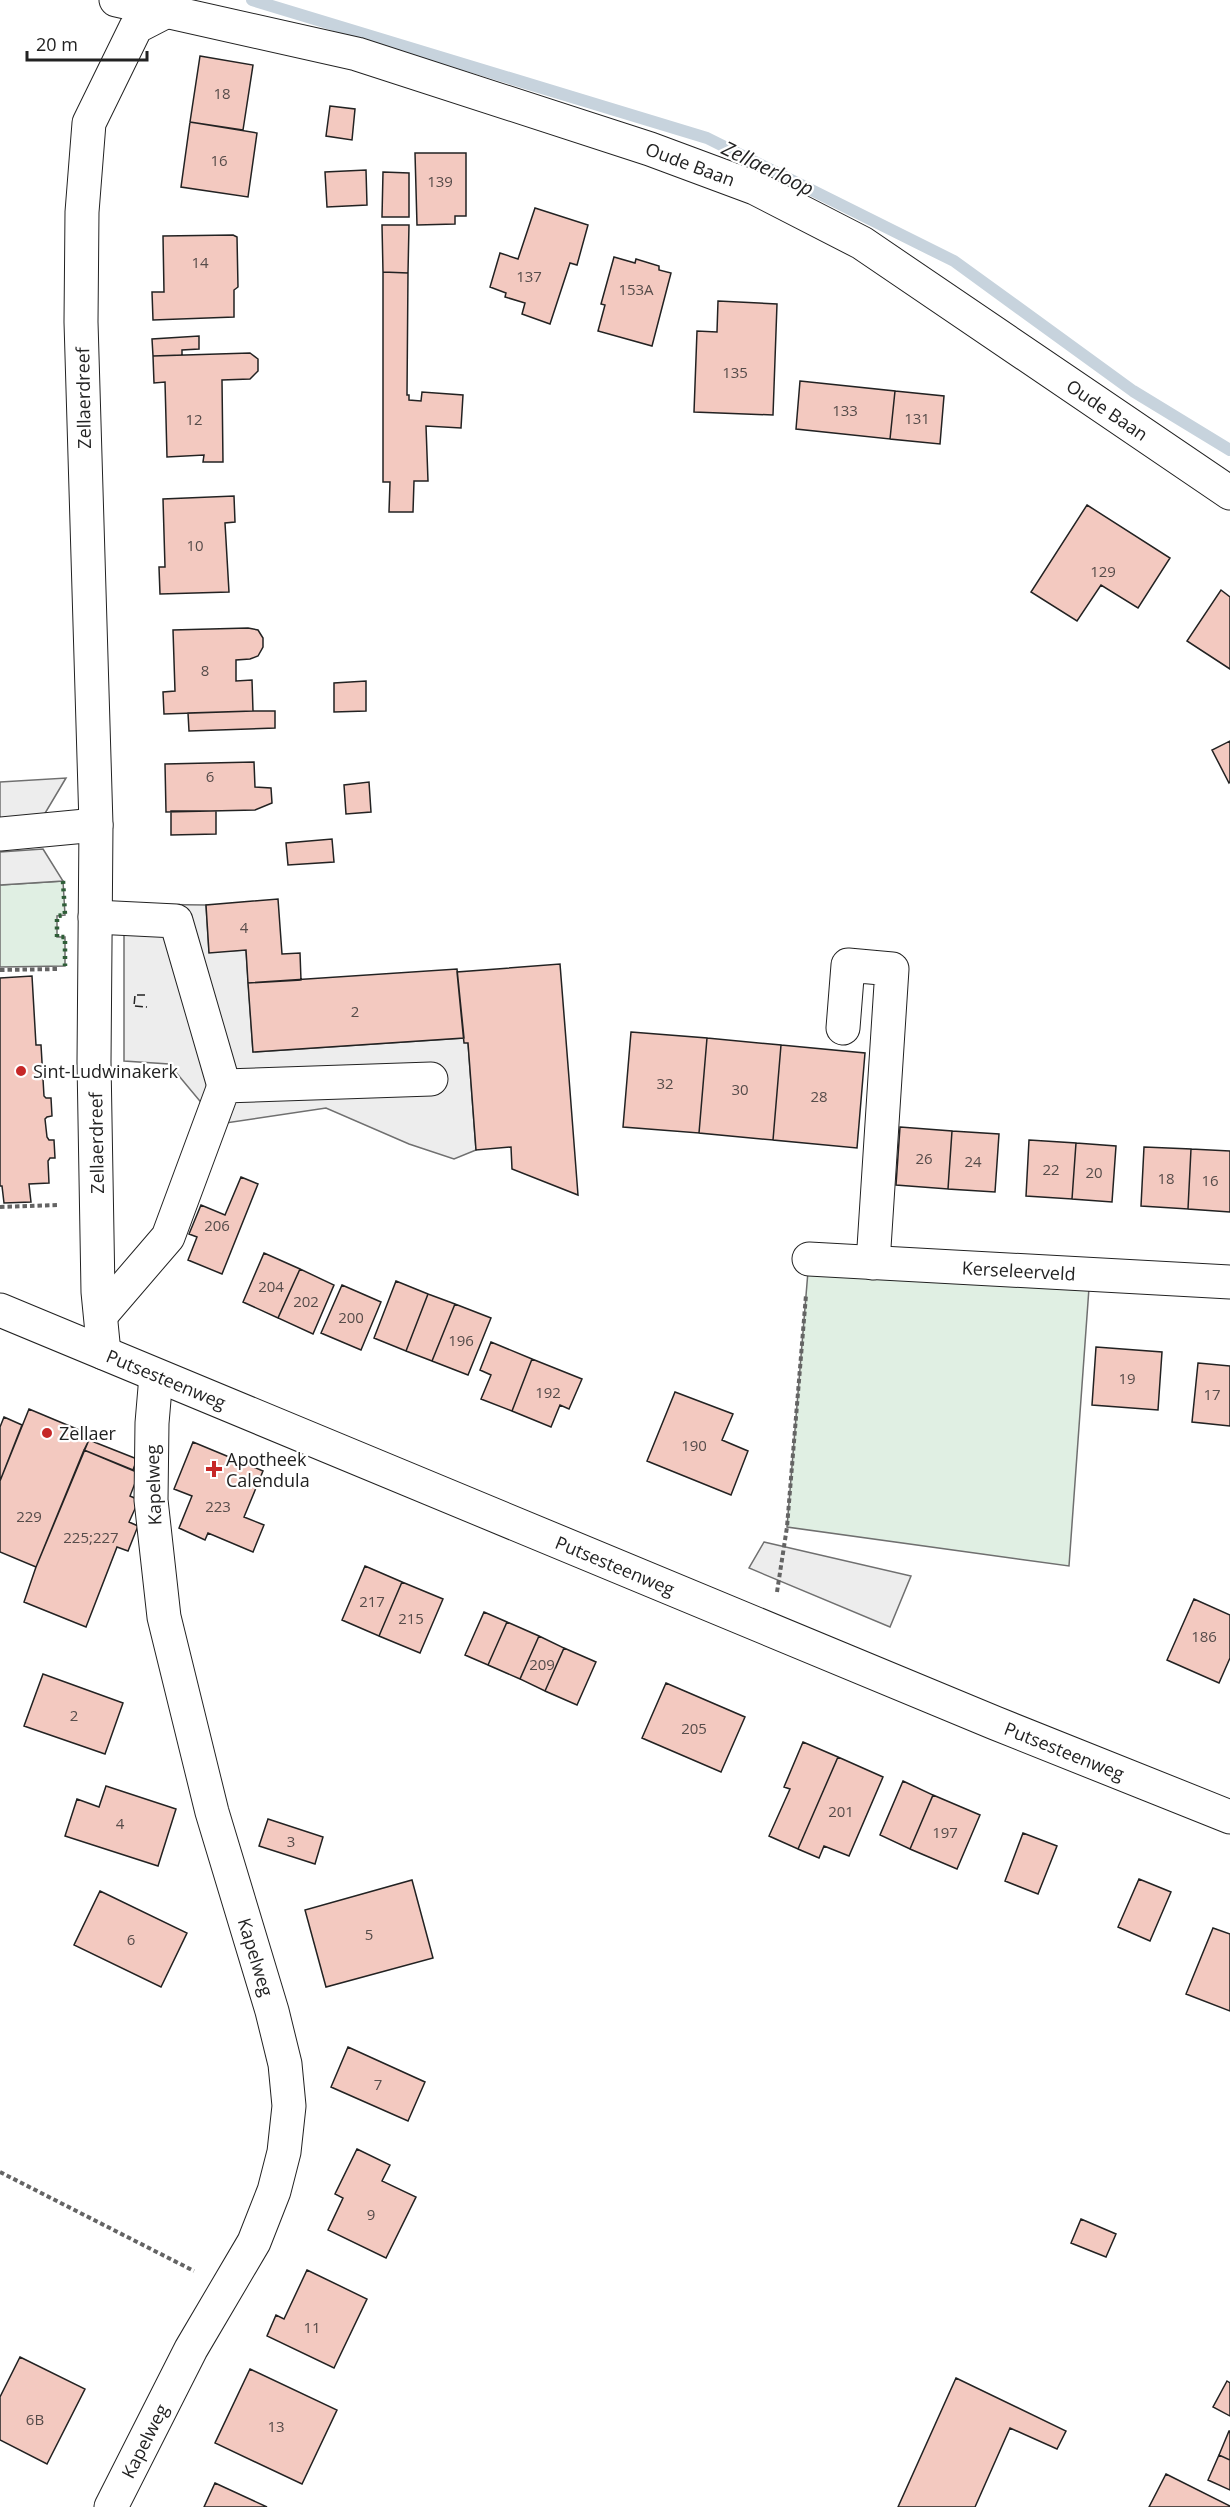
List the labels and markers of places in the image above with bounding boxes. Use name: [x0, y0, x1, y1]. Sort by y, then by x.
place label: Sint-Ludwinakerk: [33, 1059, 179, 1083]
marker: Sint-Ludwinakerk: [14, 1064, 28, 1078]
place label: Zellaer: [59, 1421, 117, 1445]
marker: Zellaer: [40, 1426, 54, 1440]
place label: Apotheek Calendula: [226, 1447, 310, 1492]
marker: Apotheek Calendula: [207, 1462, 221, 1476]

